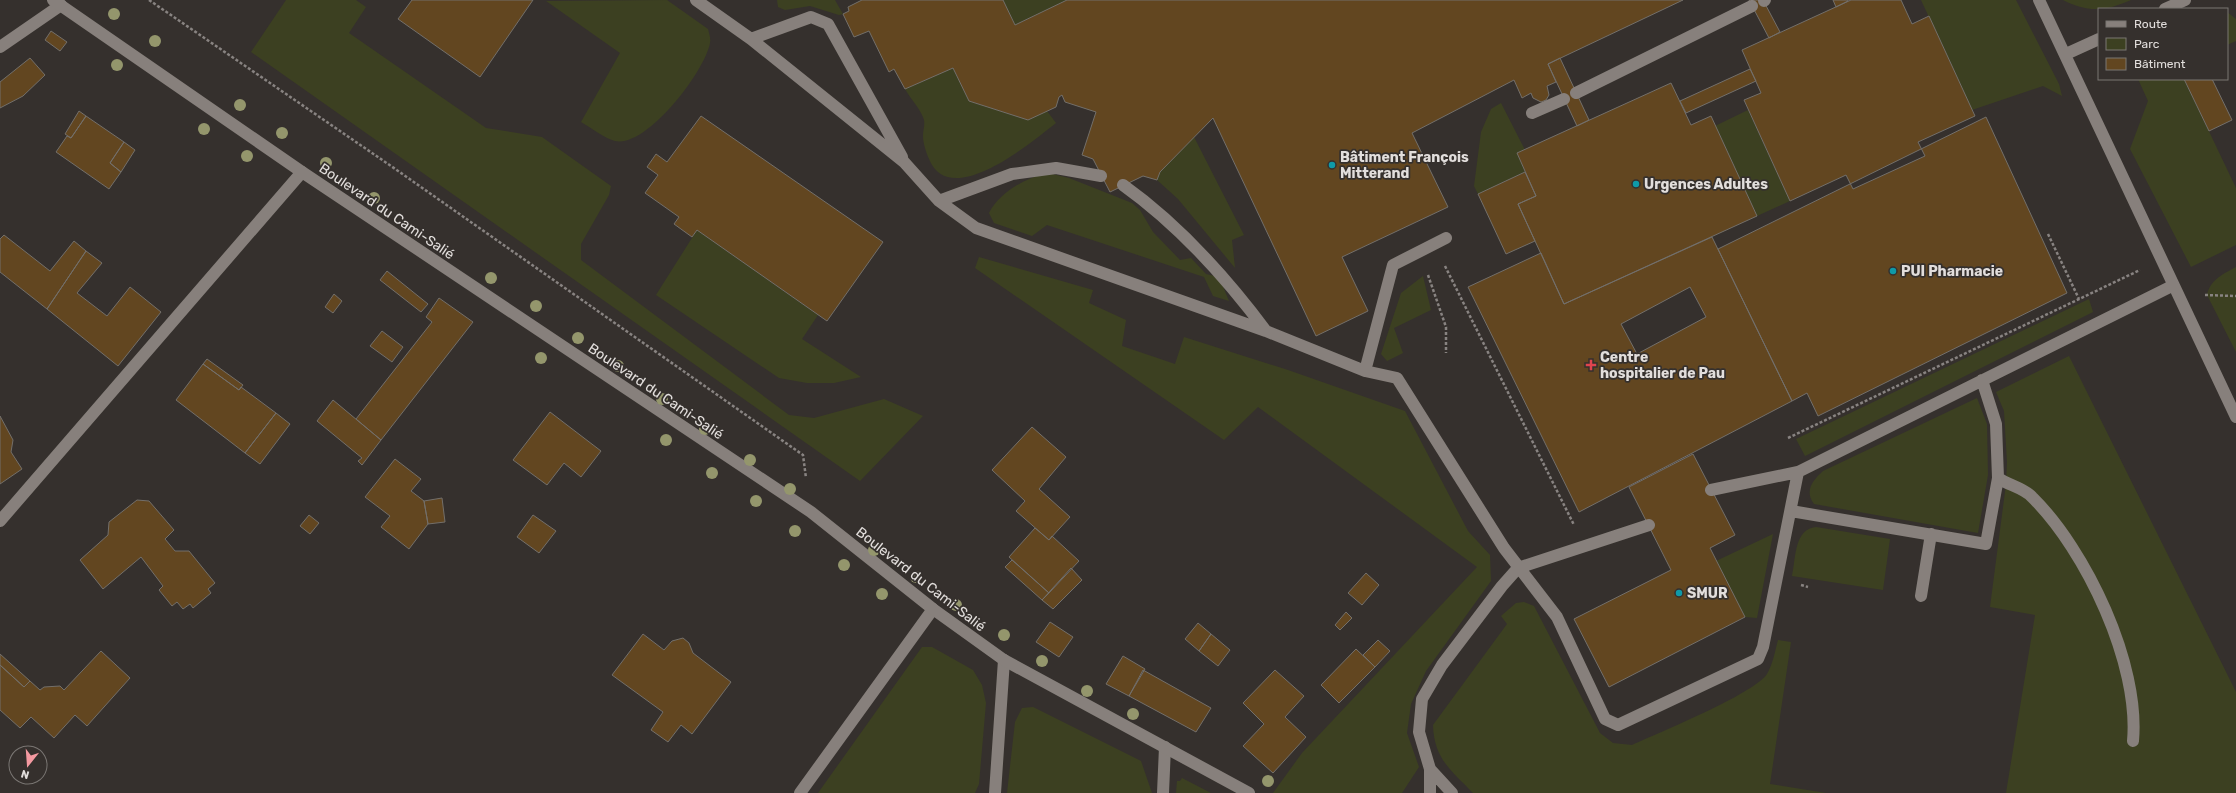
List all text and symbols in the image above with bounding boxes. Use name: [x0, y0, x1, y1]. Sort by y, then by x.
legend: [2098, 8, 2228, 80]
text: Route: [2134, 17, 2168, 31]
text: Parc: [2134, 37, 2160, 51]
text: Bâtiment: [2134, 57, 2186, 71]
place label: Bâtiment François Mitterand: [1340, 149, 1469, 182]
street label: Boulevard du Cami-Salié: [316, 160, 458, 263]
marker: Bâtiment François Mitterand: [1327, 160, 1337, 170]
place label: Urgences Adultes: [1644, 176, 1768, 193]
marker: Urgences Adultes: [1631, 179, 1641, 189]
place label: PUI Pharmacie: [1901, 263, 2003, 280]
marker: PUI Pharmacie: [1888, 266, 1898, 276]
street label: Boulevard du Cami-Salié: [585, 340, 727, 443]
place label: Centre hospitalier de Pau: [1600, 349, 1725, 382]
marker: Centre hospitalier de Pau: [1585, 359, 1597, 371]
street label: Boulevard du Cami-Salié: [853, 524, 989, 635]
place label: SMUR: [1687, 585, 1728, 602]
marker: SMUR: [1674, 588, 1684, 598]
north arrow: [8, 745, 48, 785]
text: N: [19, 767, 31, 781]

